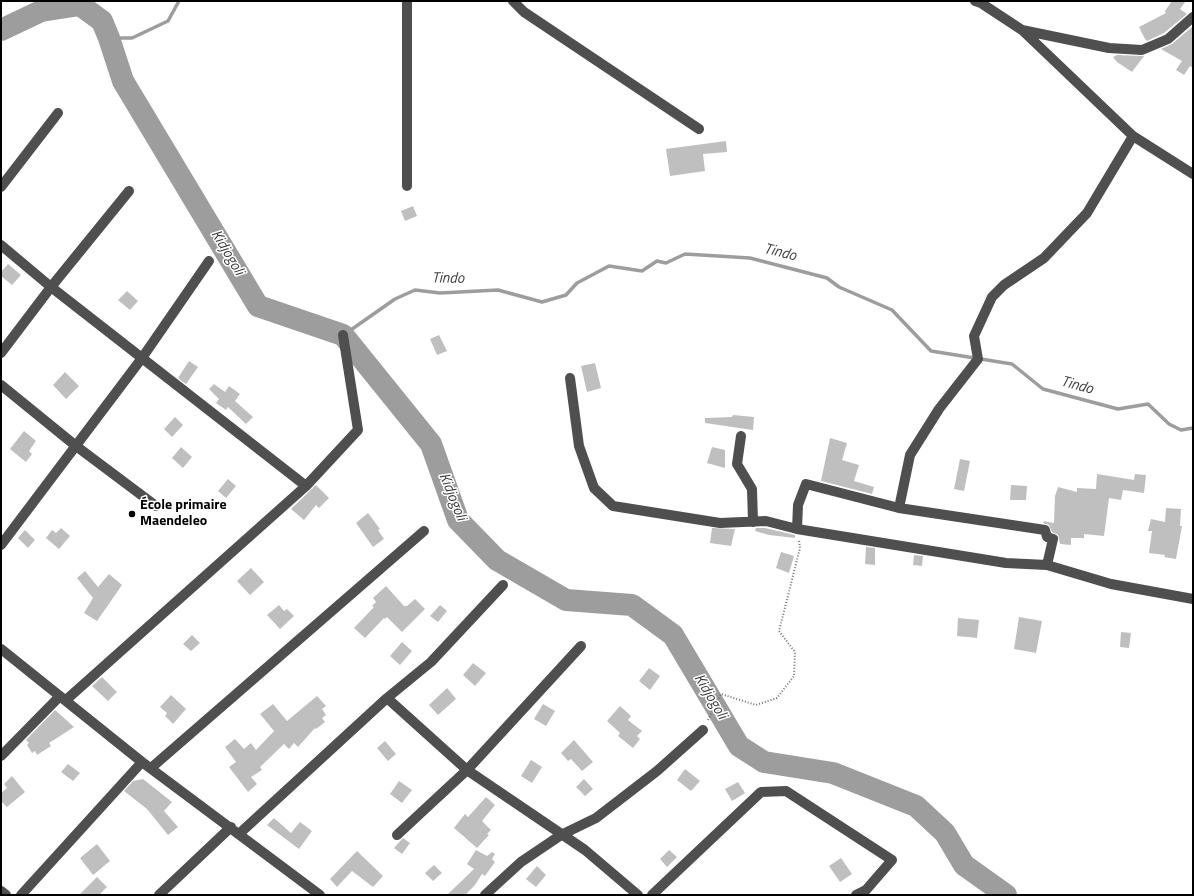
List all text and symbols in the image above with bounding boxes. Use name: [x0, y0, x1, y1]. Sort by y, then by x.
water label: Kidjogoli: [206, 227, 248, 279]
water label: Tindo: [762, 240, 798, 266]
water label: Tindo: [432, 270, 464, 288]
water label: Tindo: [1059, 373, 1095, 399]
water label: Kidjogoli: [434, 471, 470, 523]
place label: École primaire Maendeleo: [140, 498, 227, 530]
marker: École primaire Maendeleo: [127, 509, 137, 519]
water label: Kidjogoli: [689, 671, 731, 723]

